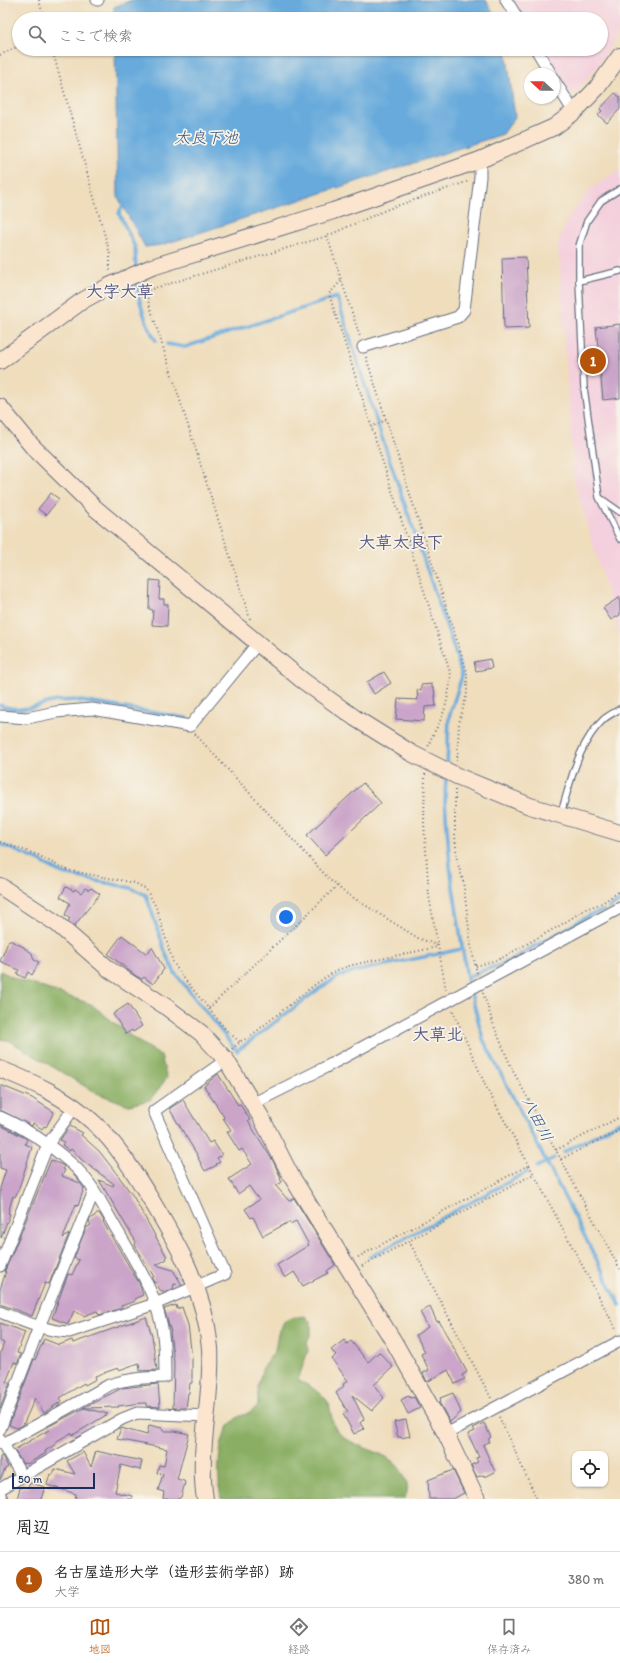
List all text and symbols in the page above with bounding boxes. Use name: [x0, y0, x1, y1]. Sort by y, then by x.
search box: [12, 12, 608, 56]
icon: search: [26, 23, 48, 45]
text: ここで検索: [58, 27, 133, 45]
north arrow: [524, 68, 560, 104]
water label: 太良下池: [174, 128, 239, 147]
district label: 大字大草: [86, 281, 154, 301]
pin: 1: [580, 346, 606, 376]
district label: 大草太良下: [359, 532, 444, 552]
your location: [276, 907, 296, 927]
district label: 大草北: [413, 1024, 464, 1044]
water label: 八田川: [518, 1094, 557, 1145]
map controls: [572, 1451, 608, 1487]
button: locate: [572, 1451, 608, 1487]
scale bar: [12, 1471, 95, 1490]
text: 50 m: [18, 1473, 42, 1486]
text: 周辺: [16, 1517, 50, 1537]
text: 名古屋造形大学（造形芸術学部）跡: [54, 1563, 294, 1581]
text: 1: [26, 1572, 32, 1587]
text: 380 m: [568, 1572, 604, 1587]
text: 大学: [54, 1584, 80, 1599]
tab: 地図: [89, 1616, 111, 1656]
tab: 経路: [288, 1616, 310, 1656]
tab: 保存済み: [487, 1616, 531, 1656]

